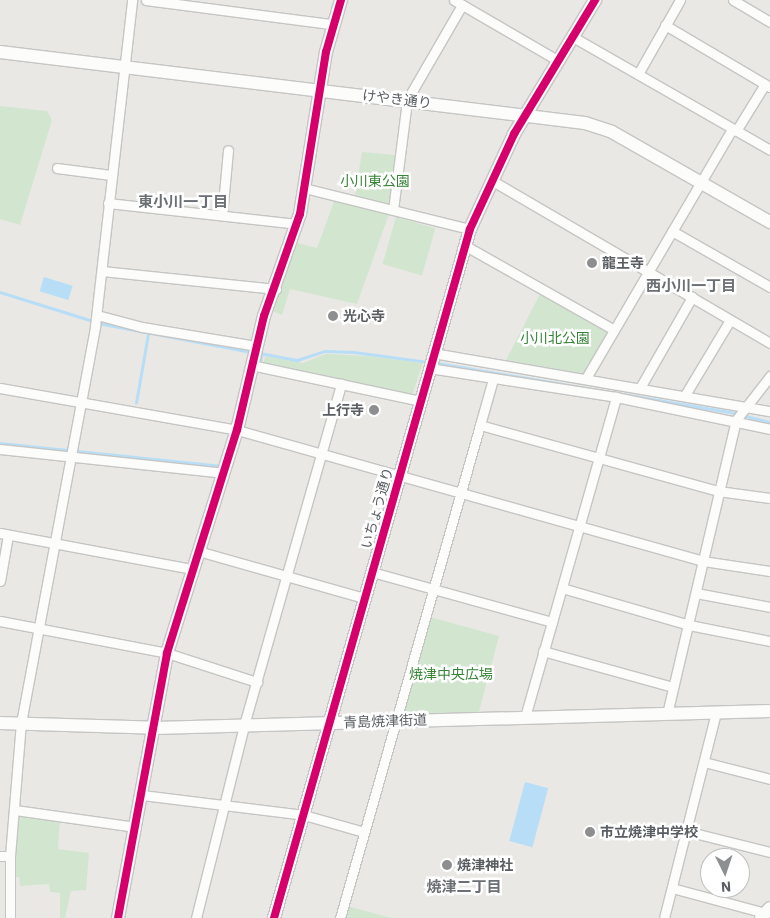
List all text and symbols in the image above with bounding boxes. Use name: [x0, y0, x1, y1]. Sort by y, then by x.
street label: けやき通り: [361, 86, 433, 112]
park label: 小川東公園: [340, 173, 410, 189]
district label: 東小川一丁目: [138, 193, 228, 211]
place label: 龍王寺: [602, 255, 644, 271]
marker: 龍王寺: [586, 257, 598, 269]
district label: 西小川一丁目: [646, 277, 736, 295]
place label: 光心寺: [343, 308, 385, 324]
marker: 光心寺: [327, 310, 339, 322]
park label: 小川北公園: [520, 330, 590, 346]
place label: 上行寺: [322, 402, 364, 418]
marker: 上行寺: [368, 404, 380, 416]
street label: いちょう通り: [357, 465, 397, 551]
park label: 焼津中央広場: [409, 666, 493, 682]
street label: 青島焼津街道: [343, 711, 427, 731]
place label: 市立焼津中学校: [600, 824, 698, 840]
marker: 市立焼津中学校: [584, 826, 596, 838]
north arrow: [700, 848, 750, 898]
place label: 焼津神社: [457, 857, 513, 873]
marker: 焼津神社: [441, 859, 453, 871]
district label: 焼津二丁目: [427, 878, 501, 896]
text: N: [720, 878, 732, 896]

